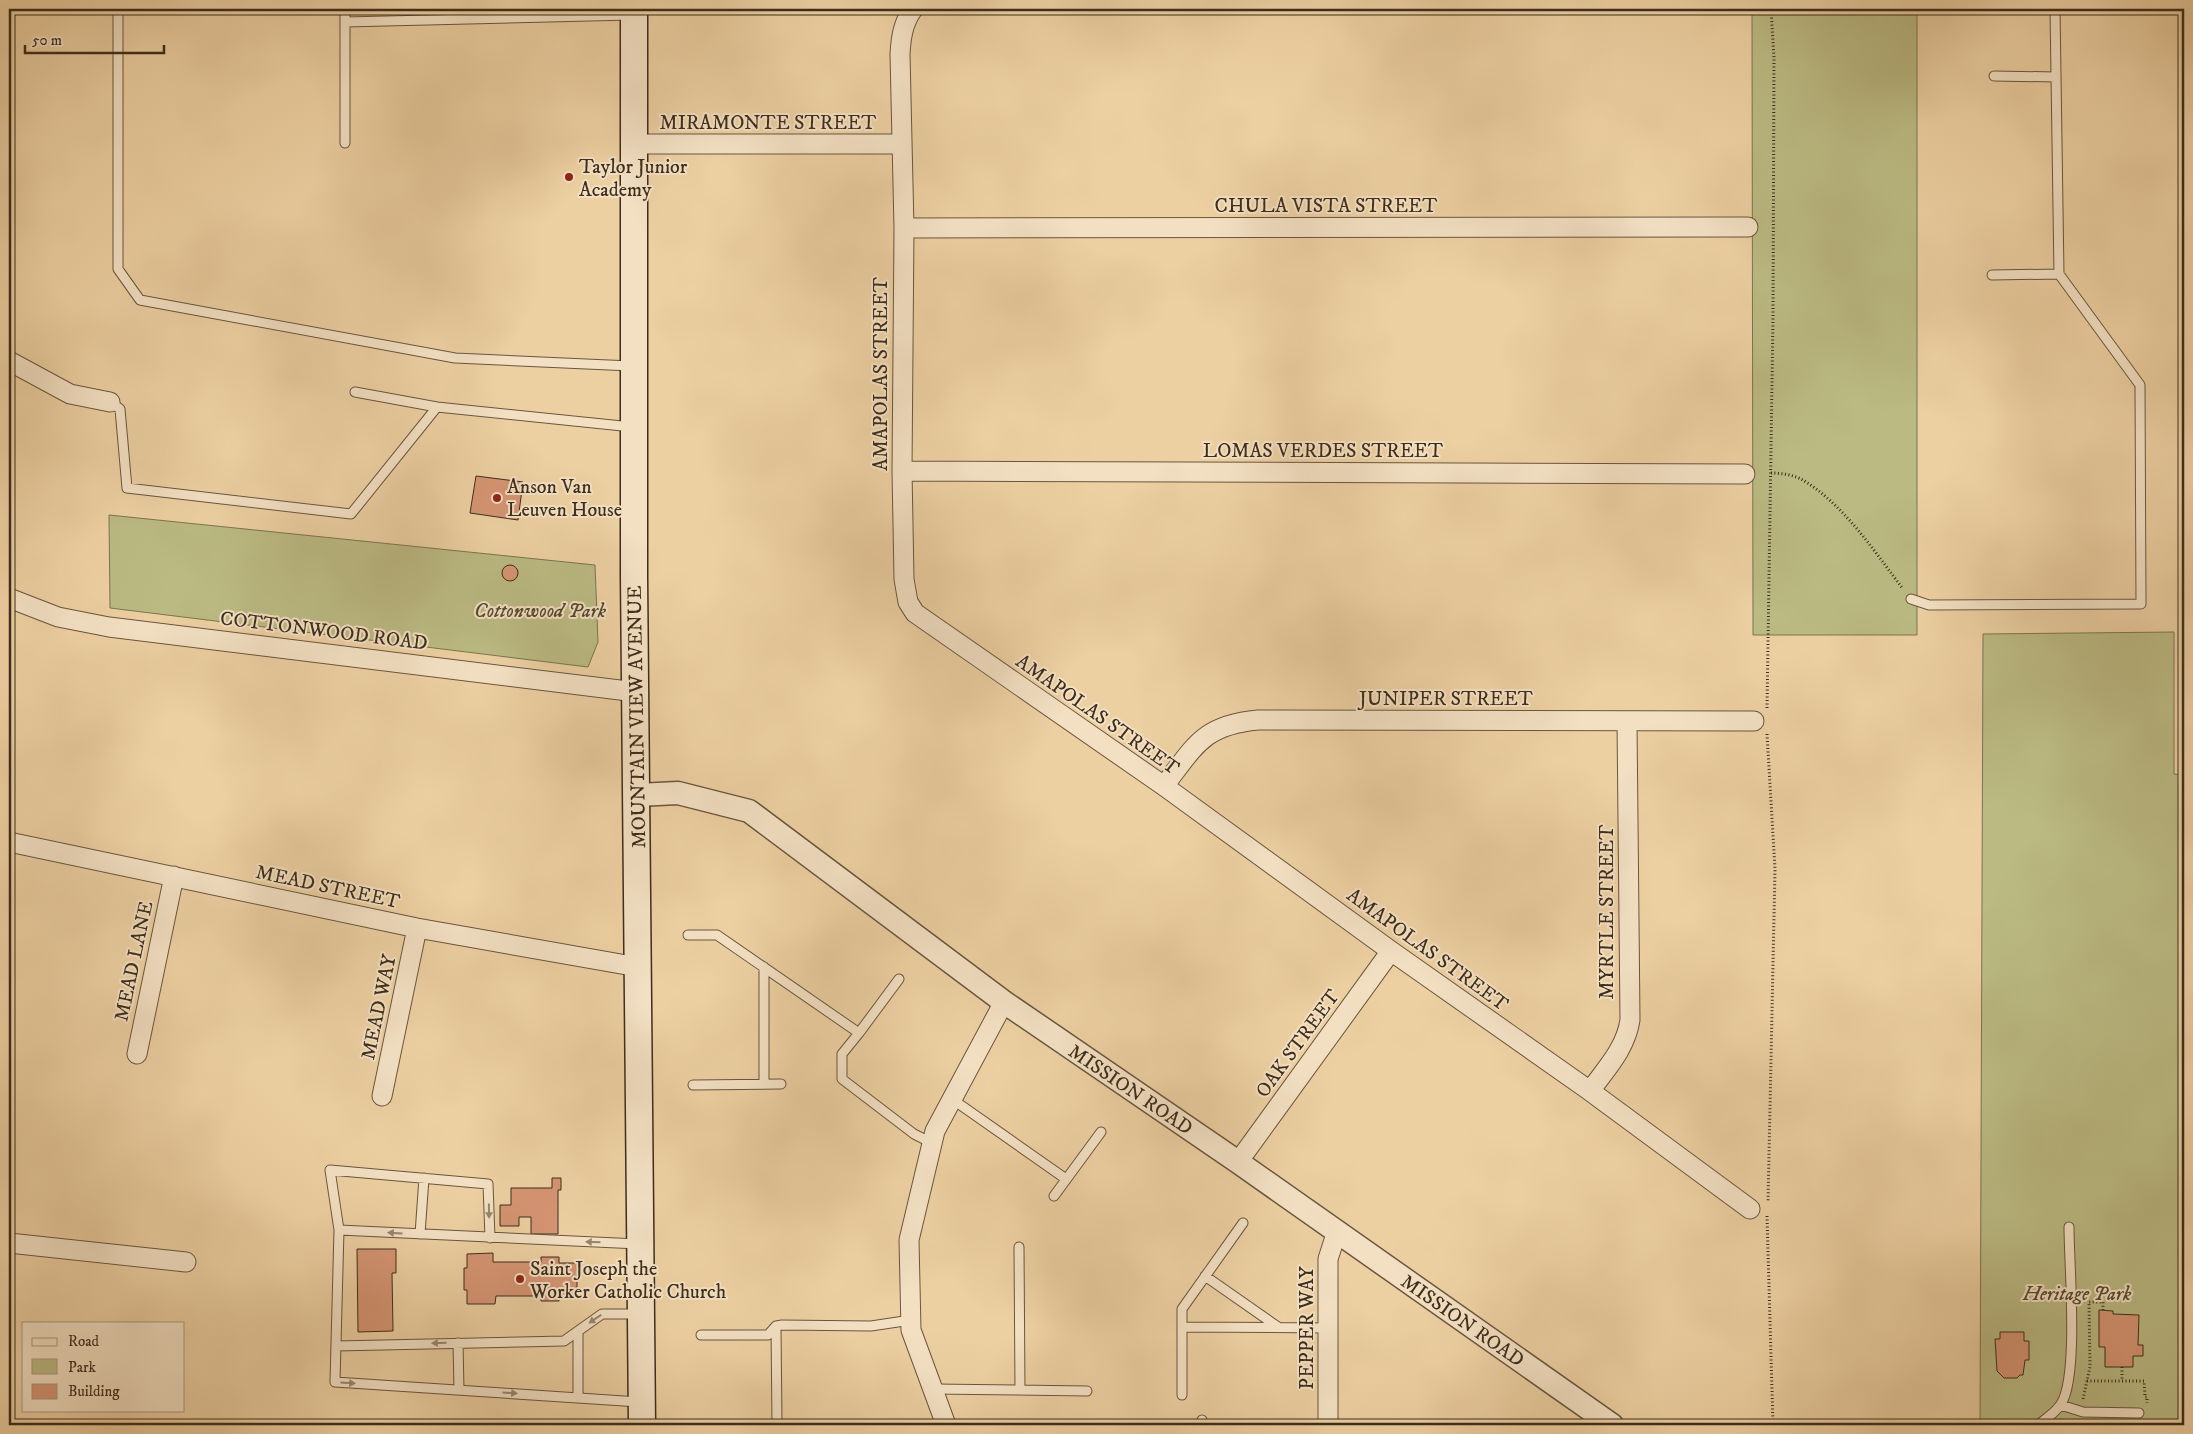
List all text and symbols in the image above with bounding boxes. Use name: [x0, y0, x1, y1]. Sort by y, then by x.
scale bar: [25, 22, 164, 54]
text: 50 m: [32, 31, 62, 50]
street label: MIRAMONTE STREET: [659, 111, 877, 136]
place label: Taylor Junior Academy: [579, 155, 688, 203]
marker: Taylor Junior Academy: [563, 171, 575, 183]
street label: CHULA VISTA STREET: [1215, 194, 1437, 219]
street label: AMAPOLAS STREET: [869, 277, 894, 471]
street label: LOMAS VERDES STREET: [1203, 439, 1443, 464]
place label: Anson Van Leuven House: [507, 475, 622, 523]
marker: Anson Van Leuven House: [491, 492, 503, 504]
street label: MOUNTAIN VIEW AVENUE: [623, 585, 652, 849]
park label: Cottonwood Park: [474, 599, 607, 624]
street label: COTTONWOOD ROAD: [219, 606, 429, 657]
street label: AMAPOLAS STREET: [1011, 649, 1184, 781]
street label: JUNIPER STREET: [1357, 687, 1533, 712]
street label: MYRTLE STREET: [1595, 825, 1620, 999]
street label: MEAD STREET: [253, 860, 402, 915]
street label: AMAPOLAS STREET: [1341, 883, 1513, 1017]
street label: MEAD LANE: [110, 899, 159, 1024]
street label: MEAD WAY: [356, 952, 403, 1062]
street label: OAK STREET: [1251, 985, 1346, 1103]
street label: MISSION ROAD: [1063, 1039, 1197, 1141]
one-way arrow: [485, 1203, 493, 1219]
one-way arrow: [387, 1228, 403, 1236]
one-way arrow: [585, 1238, 601, 1246]
place label: Saint Joseph the Worker Catholic Church: [529, 1257, 727, 1305]
street label: PEPPER WAY: [1295, 1266, 1320, 1390]
street label: MISSION ROAD: [1396, 1269, 1529, 1373]
marker: Saint Joseph the Worker Catholic Church: [514, 1273, 526, 1285]
park label: Heritage Park: [2022, 1282, 2132, 1307]
one-way arrow: [588, 1314, 602, 1324]
legend: [22, 1322, 185, 1412]
text: Road: [68, 1332, 100, 1351]
one-way arrow: [431, 1340, 447, 1348]
text: Park: [68, 1358, 97, 1377]
one-way arrow: [340, 1379, 356, 1387]
text: Building: [68, 1382, 120, 1401]
one-way arrow: [502, 1390, 518, 1398]

